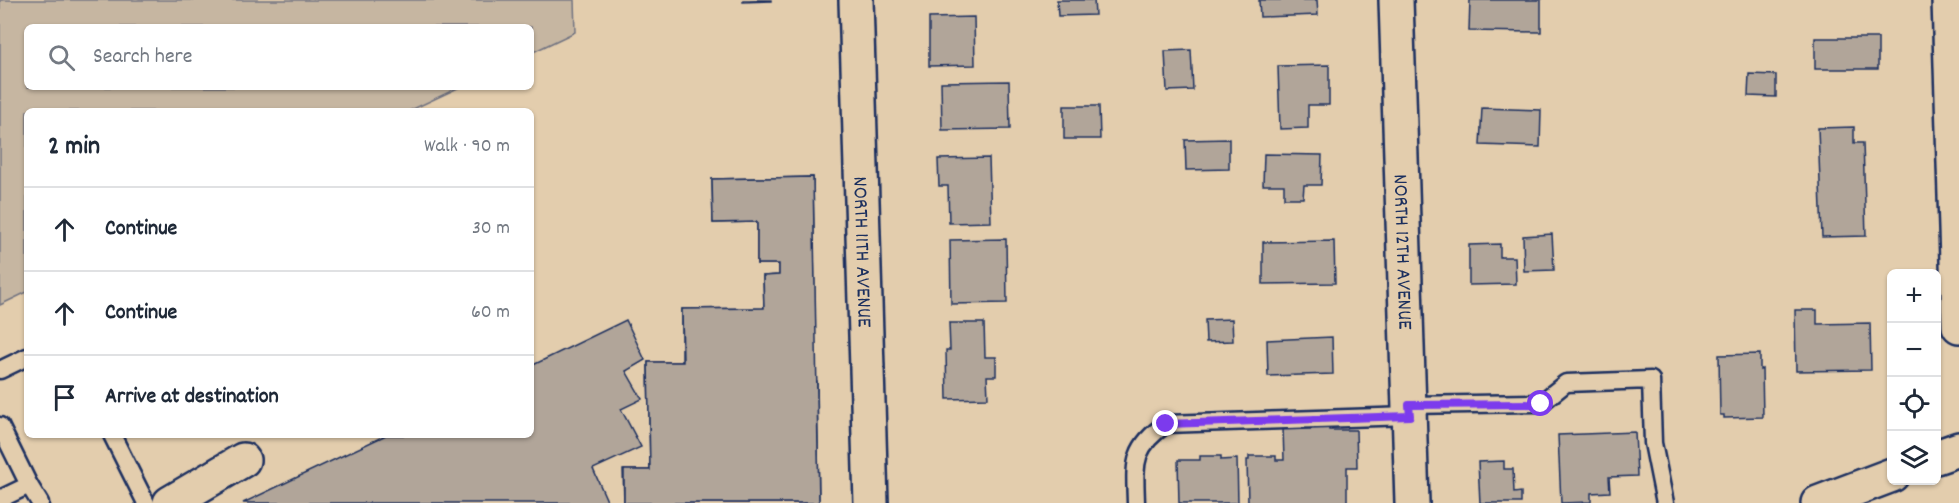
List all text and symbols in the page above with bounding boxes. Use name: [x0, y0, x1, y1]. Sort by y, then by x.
search box: [24, 24, 534, 90]
icon: search: [45, 41, 78, 74]
text: Search here: [93, 42, 192, 73]
text: 2 min: [48, 129, 100, 166]
text: Walk · 90 m: [424, 133, 510, 161]
street label: NORTH 12TH AVENUE: [1384, 174, 1418, 331]
street label: NORTH 11TH AVENUE: [843, 176, 878, 328]
icon: ahead: [48, 213, 81, 246]
text: Continue: [105, 214, 177, 245]
text: 30 m: [472, 215, 510, 243]
map controls: [1887, 269, 1941, 485]
button: +: [1887, 269, 1941, 323]
icon: ahead: [48, 297, 81, 330]
text: Continue: [105, 298, 177, 329]
text: 60 m: [471, 299, 510, 327]
button: −: [1887, 323, 1941, 377]
button: locate: [1887, 377, 1941, 431]
icon: arrive: [48, 381, 81, 414]
text: Arrive at destination: [105, 382, 279, 413]
route start: [1527, 390, 1553, 416]
route end: [1152, 410, 1178, 436]
button: layers: [1887, 431, 1941, 485]

